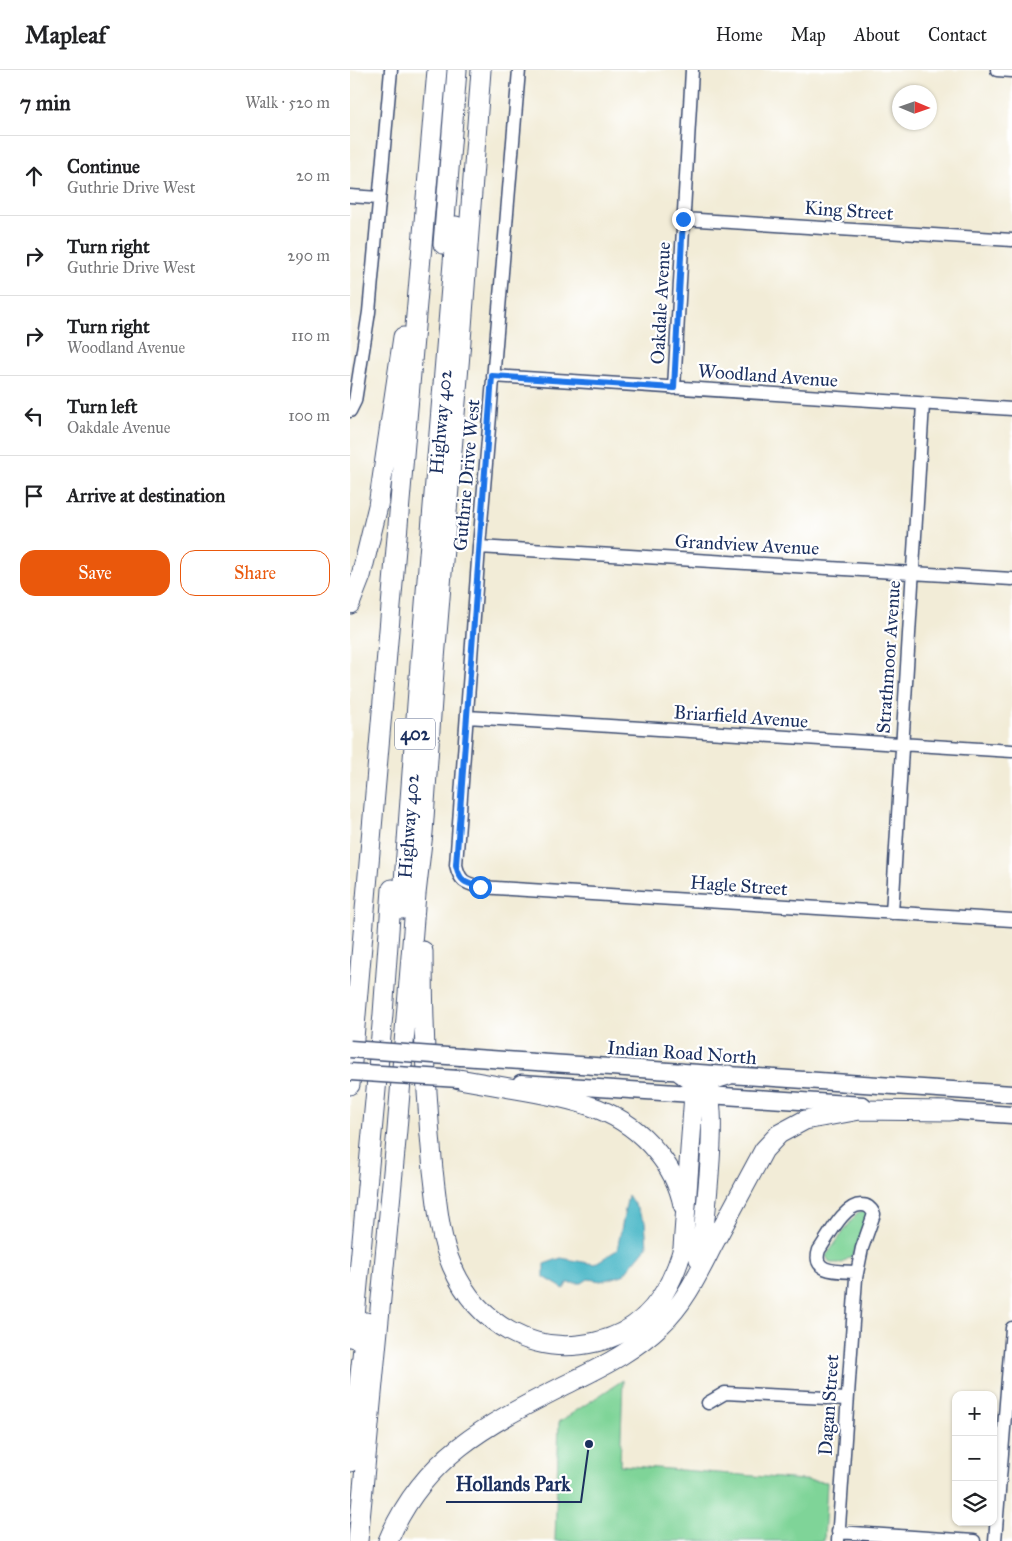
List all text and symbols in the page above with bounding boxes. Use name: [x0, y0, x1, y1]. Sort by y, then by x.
text: Mapleaf: [25, 20, 106, 50]
text: Home: [716, 24, 763, 46]
text: Map: [791, 24, 826, 46]
text: About: [854, 24, 900, 46]
text: Contact: [928, 24, 987, 46]
north arrow: [892, 85, 937, 130]
text: 7 min: [20, 90, 71, 116]
text: Walk · 520 m: [245, 93, 330, 112]
text: Continue: [67, 155, 140, 178]
icon: ahead: [20, 162, 48, 190]
text: 20 m: [296, 166, 330, 185]
text: Guthrie Drive West: [67, 178, 195, 197]
street label: King Street: [804, 196, 894, 226]
route end: [672, 208, 695, 231]
text: Turn right: [67, 235, 150, 258]
street label: Oakdale Avenue: [646, 241, 675, 365]
icon: right: [20, 242, 48, 270]
text: 290 m: [287, 246, 330, 265]
text: Guthrie Drive West: [67, 258, 195, 277]
text: Turn right: [67, 315, 150, 338]
icon: right: [20, 322, 48, 350]
text: 110 m: [291, 326, 330, 345]
text: Woodland Avenue: [67, 338, 185, 357]
street label: Woodland Avenue: [697, 359, 839, 392]
street label: Highway 402: [424, 368, 458, 475]
text: Turn left: [67, 395, 137, 418]
street label: Guthrie Drive West: [448, 398, 485, 552]
icon: left: [20, 402, 48, 430]
text: 100 m: [288, 406, 330, 425]
text: Oakdale Avenue: [67, 418, 171, 437]
icon: arrive: [20, 482, 48, 510]
text: Arrive at destination: [67, 484, 225, 507]
street label: Grandview Avenue: [674, 529, 820, 560]
button: Save: [20, 550, 170, 596]
button: Share: [180, 550, 330, 596]
street label: Strathmoor Avenue: [872, 580, 905, 734]
street label: Briarfield Avenue: [673, 700, 809, 733]
road number: 402: [395, 719, 435, 750]
street label: Highway 402: [393, 772, 425, 879]
street label: Hagle Street: [689, 871, 789, 901]
route start: [469, 876, 492, 899]
street label: Indian Road North: [606, 1036, 758, 1069]
street label: Dagan Street: [813, 1353, 845, 1457]
map controls: [952, 1391, 997, 1526]
button: +: [952, 1391, 997, 1436]
button: −: [952, 1436, 997, 1481]
callout: Hollands Park: [446, 1467, 581, 1502]
text: Hollands Park: [455, 1472, 571, 1496]
button: layers: [952, 1481, 997, 1526]

